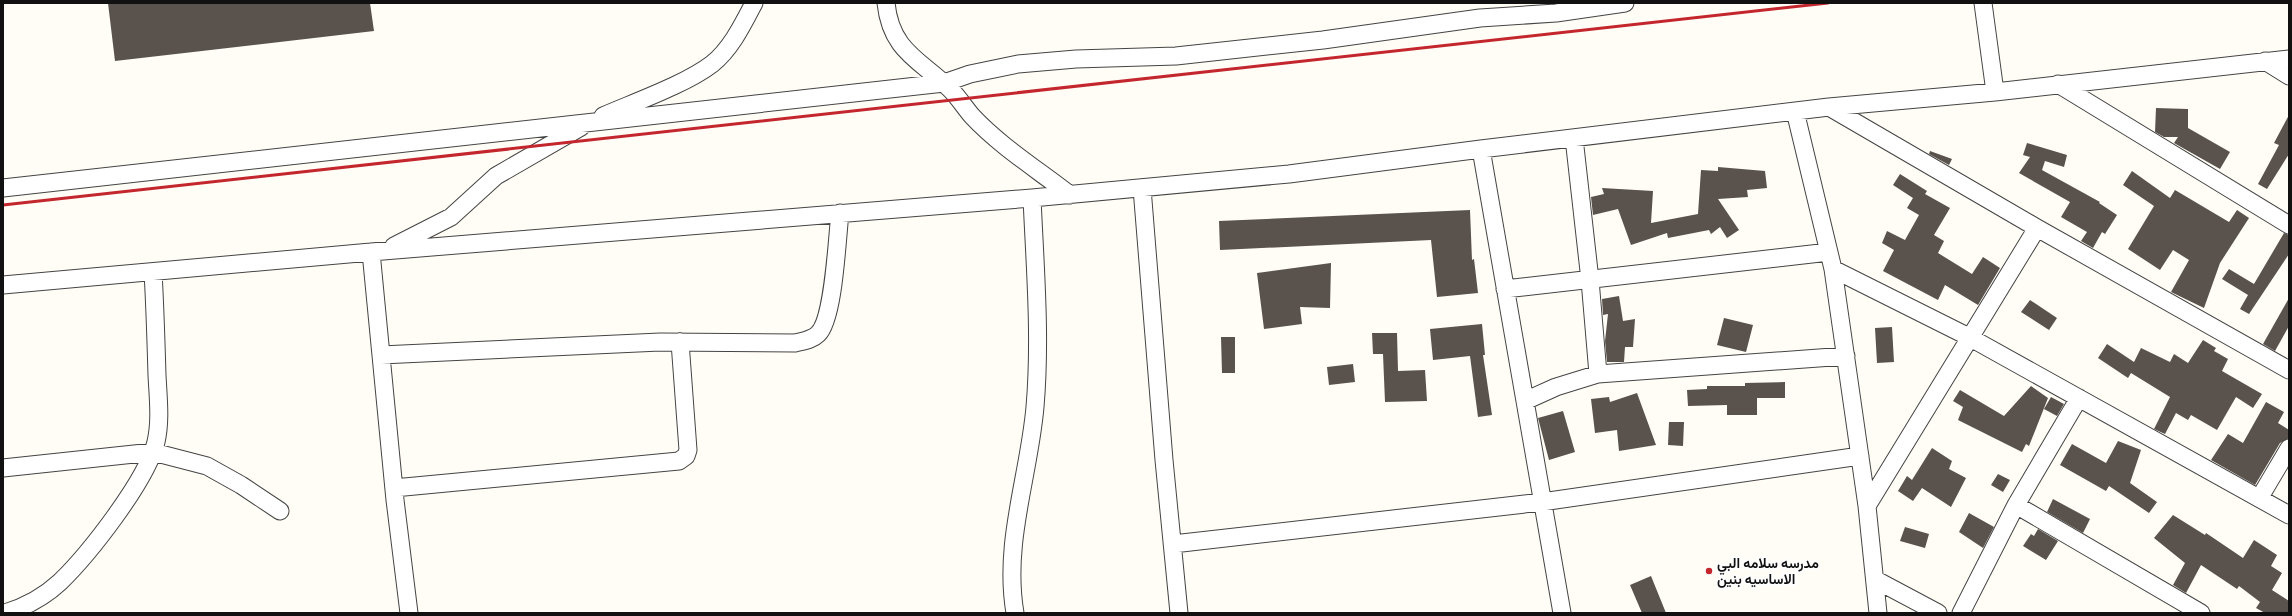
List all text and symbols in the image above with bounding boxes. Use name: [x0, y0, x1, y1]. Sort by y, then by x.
place label: مدرسه سلامه البي الاساسيه بنين: [1717, 553, 1819, 589]
marker: مدرسه سلامه البي الاساسيه بنين: [1704, 566, 1714, 576]

